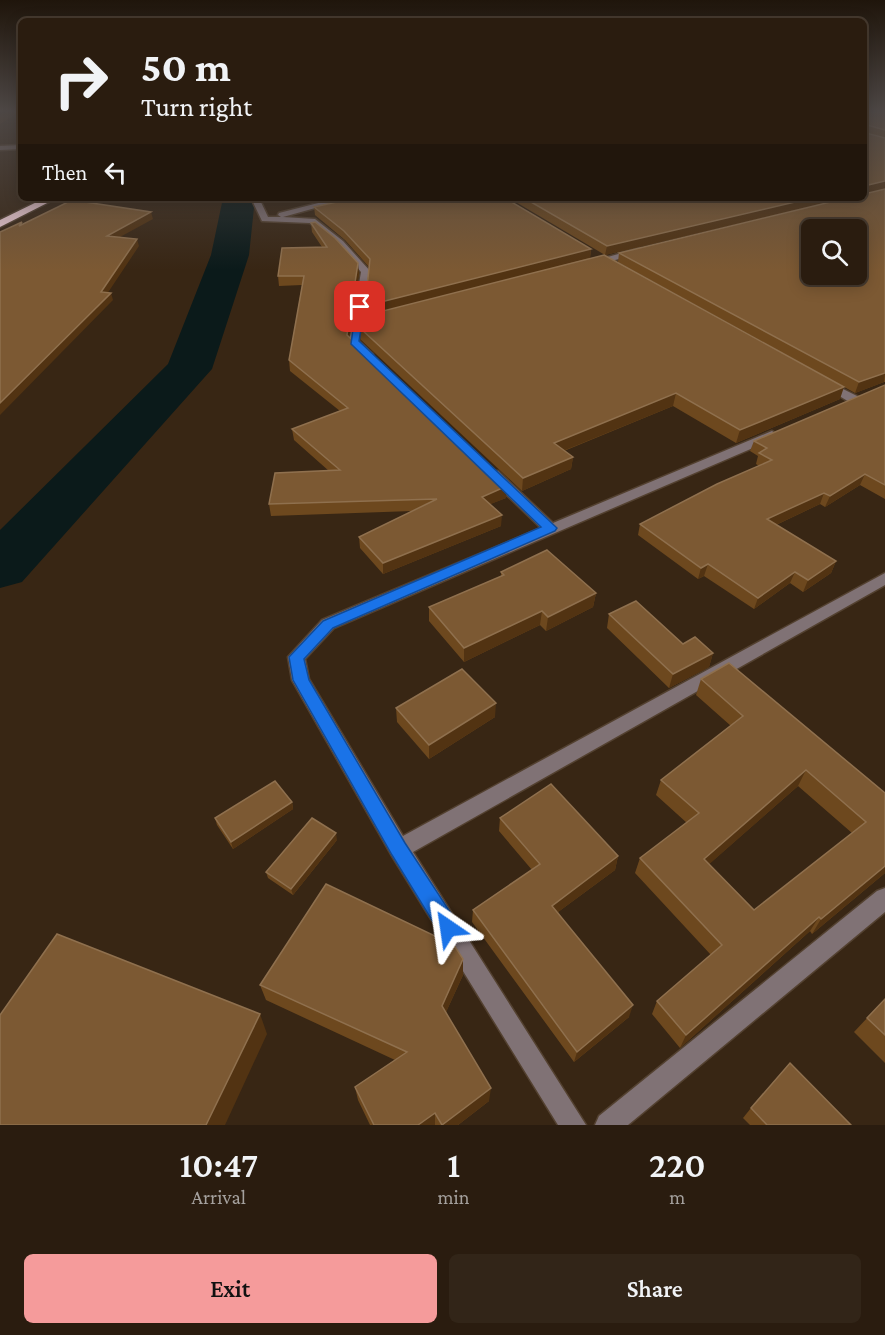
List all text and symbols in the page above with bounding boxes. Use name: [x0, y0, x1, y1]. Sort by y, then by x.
icon: right: [42, 42, 120, 120]
text: 50 m: [141, 43, 231, 90]
text: Turn right: [141, 92, 252, 122]
icon: left: [99, 156, 132, 189]
text: Then: [42, 160, 87, 185]
map controls: [801, 219, 867, 285]
button: search: [801, 219, 867, 285]
pin: [334, 281, 385, 332]
icon: arrive: [343, 290, 376, 323]
position arrow: [416, 896, 480, 960]
text: 10:47: [179, 1145, 258, 1185]
text: 1: [447, 1145, 460, 1185]
text: 220: [649, 1145, 706, 1185]
text: Arrival: [192, 1186, 246, 1208]
text: min: [438, 1186, 470, 1208]
text: m: [669, 1186, 685, 1208]
button: Exit: [24, 1254, 437, 1323]
button: Share: [449, 1254, 861, 1323]

